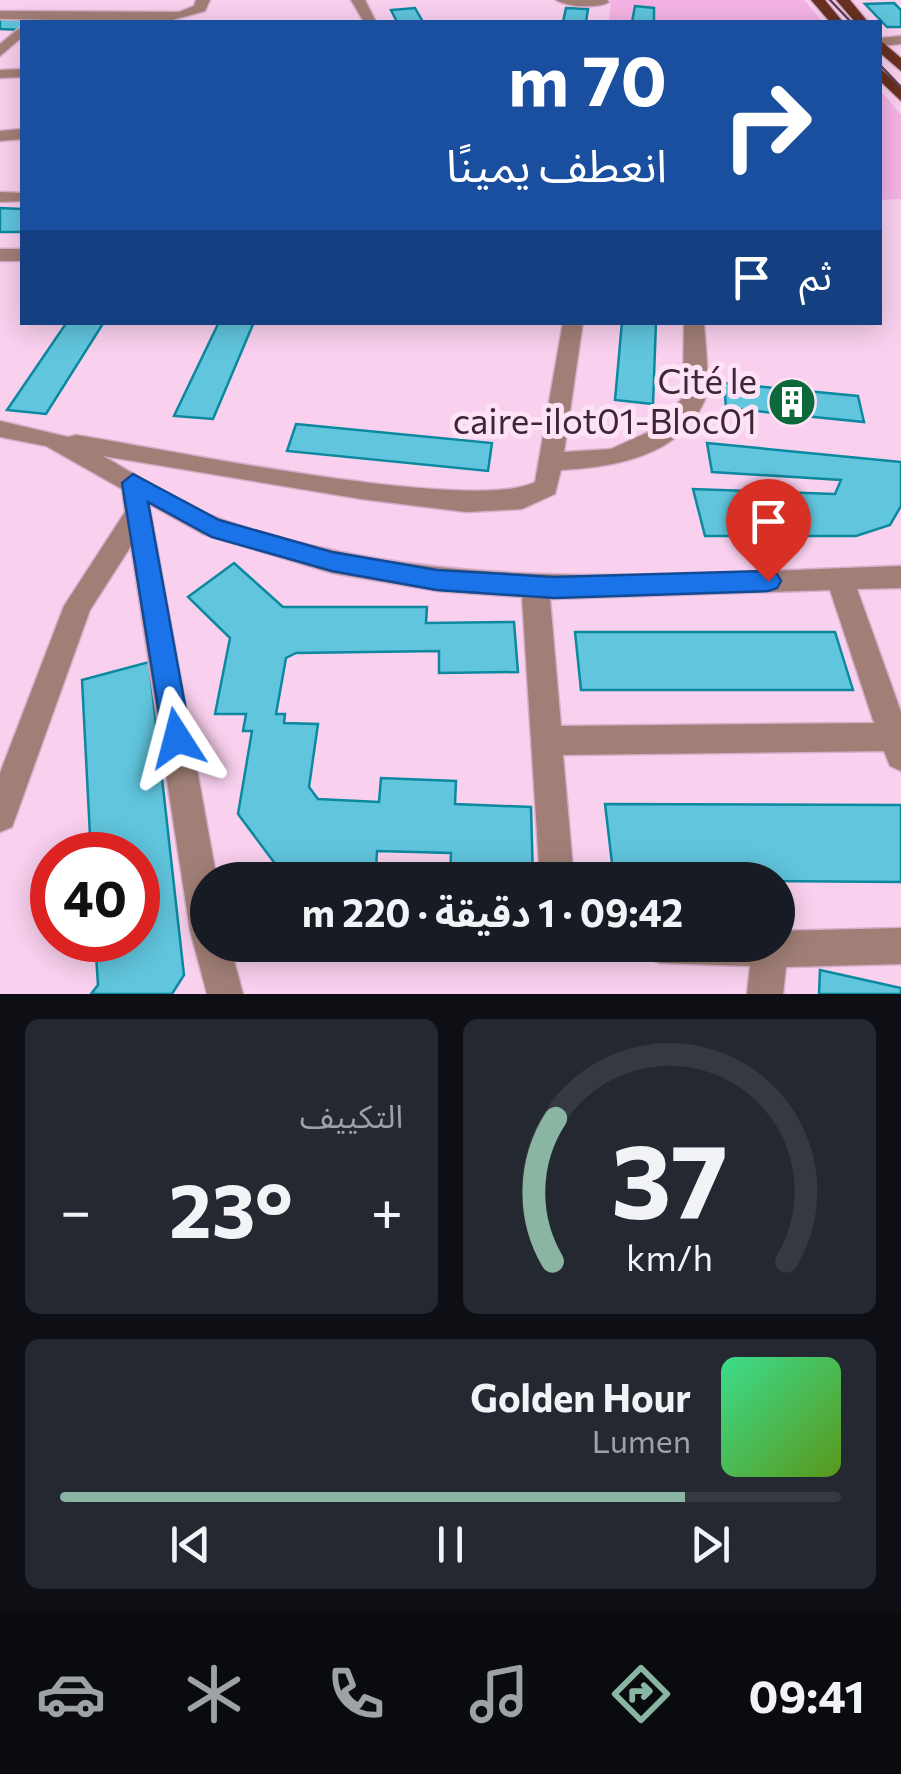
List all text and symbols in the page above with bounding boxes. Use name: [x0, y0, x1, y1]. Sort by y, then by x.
text: 70 m: [508, 35, 667, 120]
icon: right: [702, 60, 832, 190]
text: انعطف يمينًا: [446, 136, 667, 191]
icon: arrive: [724, 250, 779, 305]
text: ثم: [799, 251, 832, 298]
place label: Cité le caire-ilot01-Bloc01: [453, 358, 757, 441]
building icon: Cité le caire-ilot01-Bloc01: [766, 376, 818, 428]
pin: [726, 479, 811, 582]
icon: arrive: [741, 494, 796, 549]
position arrow: [125, 686, 229, 790]
speed limit sign: 40: [30, 832, 160, 962]
text: 09:42 · 1 دقيقة · 220 m: [302, 888, 683, 935]
text: التكييف: [300, 1095, 403, 1135]
text: 37: [611, 1113, 728, 1240]
text: 23°: [169, 1162, 293, 1253]
text: −: [60, 1175, 91, 1242]
text: +: [371, 1175, 403, 1242]
text: km/h: [626, 1235, 713, 1278]
text: Golden Hour: [470, 1373, 691, 1420]
text: Lumen: [592, 1420, 691, 1460]
icon: previous: [163, 1517, 218, 1572]
icon: pause: [423, 1517, 478, 1572]
icon: next: [683, 1517, 738, 1572]
icon: car: [36, 1659, 106, 1729]
icon: climate: [179, 1659, 249, 1729]
icon: phone: [321, 1659, 391, 1729]
icon: music: [464, 1659, 534, 1729]
icon: directions: [606, 1659, 676, 1729]
text: 09:41: [749, 1667, 865, 1722]

